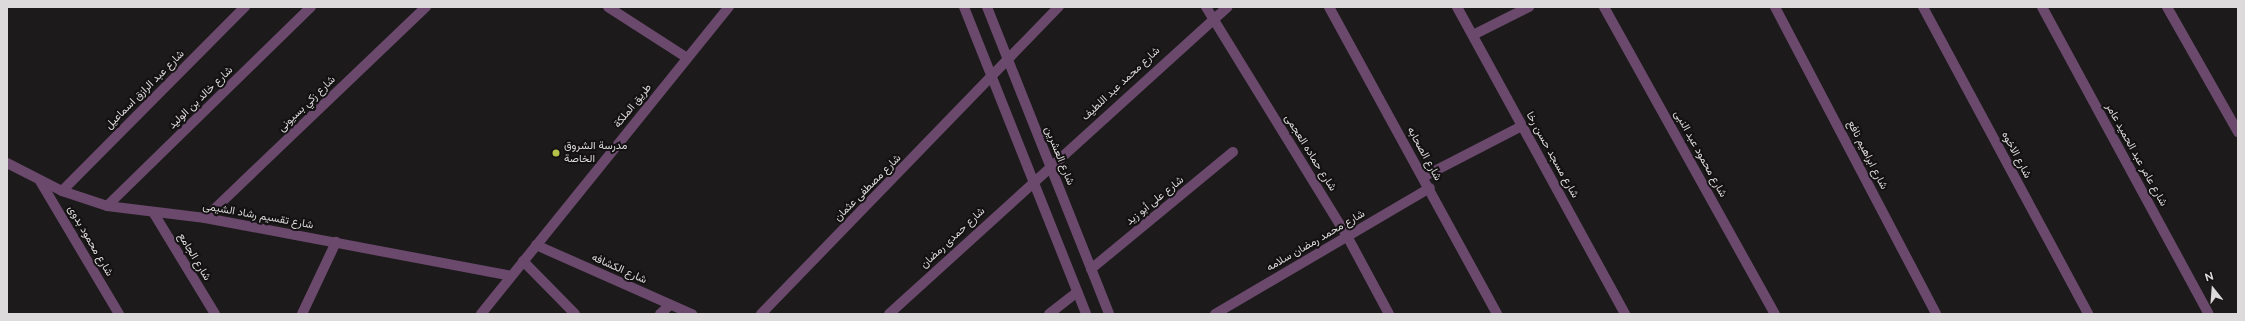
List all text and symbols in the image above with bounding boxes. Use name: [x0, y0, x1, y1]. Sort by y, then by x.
street label: شارع محمد عبد اللطيف: [1079, 44, 1163, 124]
street label: شارع عبد الرازق اسماعيل: [103, 48, 187, 132]
street label: شارع خالد بن الوليد: [166, 64, 236, 132]
street label: شارع زكي بسيونى: [276, 73, 338, 135]
street label: طريق الملكة: [611, 81, 655, 131]
street label: شارع عامر عبد الحميد عامر: [2102, 101, 2170, 209]
street label: شارع محمود عبد النبى: [1671, 108, 1729, 200]
street label: شارع مسجد حسن رخا: [1523, 109, 1581, 201]
street label: شارع حماده العجمى: [1281, 112, 1339, 194]
street label: شارع ابراهيم نافع: [1844, 118, 1890, 192]
street label: شارع العشرين: [1041, 125, 1077, 187]
street label: شارع الصحابه: [1404, 125, 1444, 183]
street label: شارع الاخوه: [1998, 129, 2034, 181]
place label: مدرسة الشروق الخاصة: [564, 140, 627, 166]
marker: مدرسة الشروق الخاصة: [551, 148, 561, 158]
street label: شارع مصطفى عثمان: [832, 152, 904, 224]
street label: شارع على أبو زيد: [1123, 174, 1187, 228]
street label: شارع تقسيم رشاد الشيمى: [202, 200, 314, 232]
street label: شارع محمود بدوى: [64, 203, 116, 279]
street label: شارع حمدى رمضان: [918, 205, 988, 271]
street label: شارع محمد رمضان سلامه: [1264, 207, 1368, 275]
street label: شارع الجامع: [175, 231, 213, 283]
street label: شارع الكشافه: [589, 251, 649, 287]
north arrow: [2193, 269, 2233, 309]
text: N: [2203, 270, 2215, 284]

